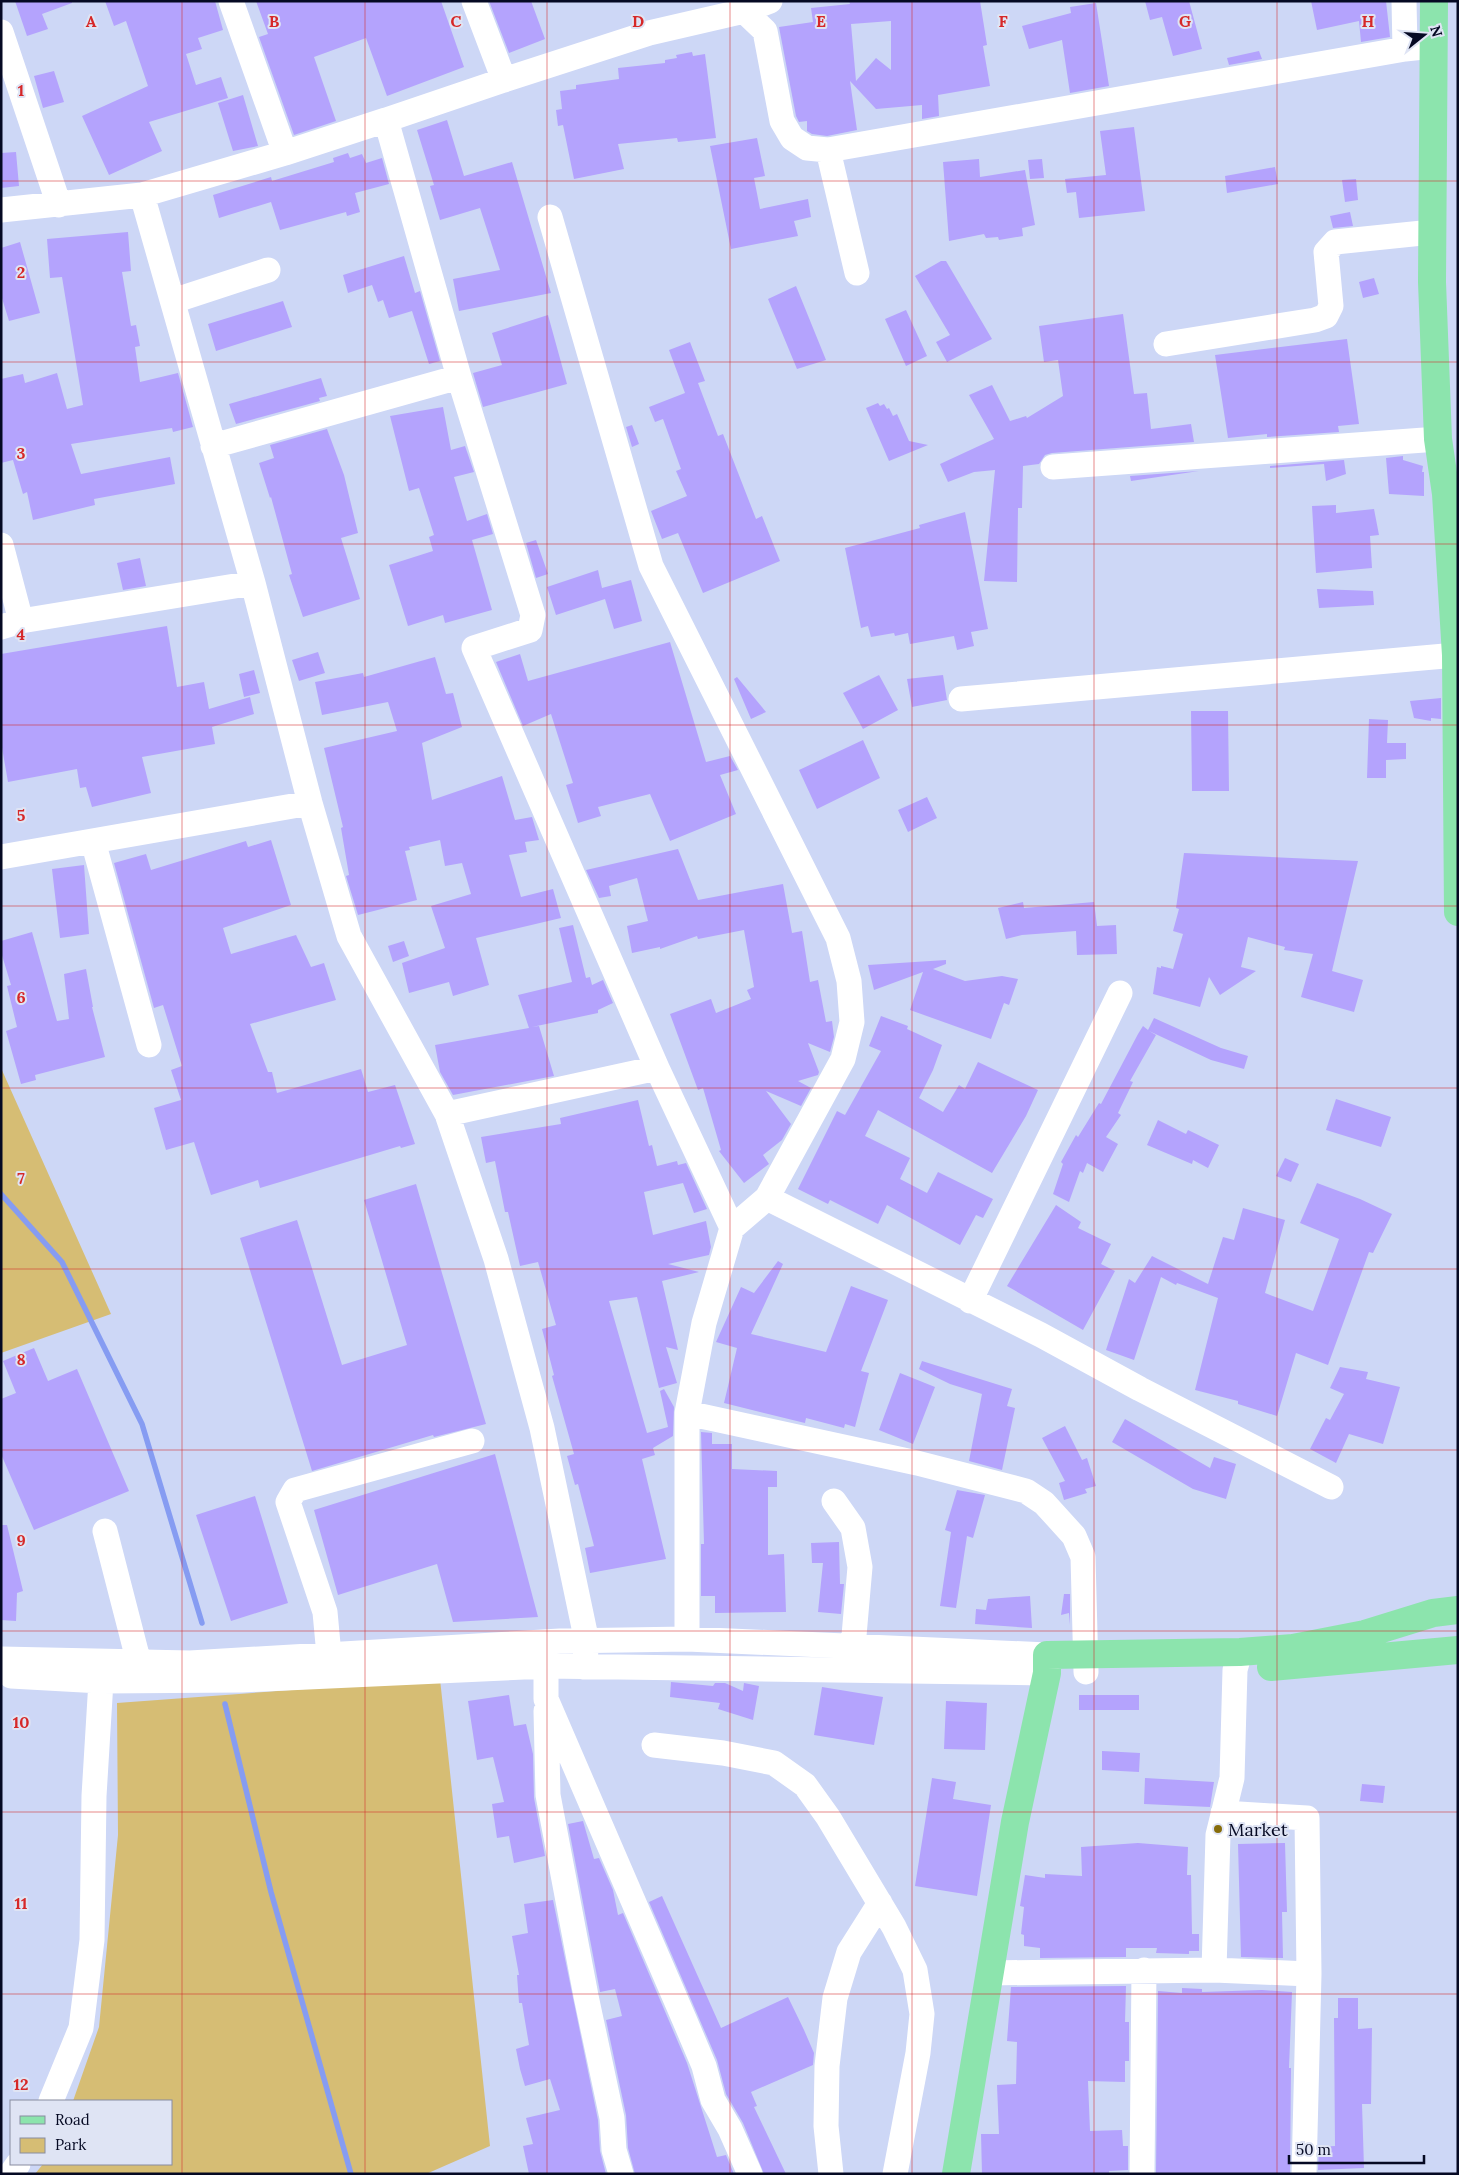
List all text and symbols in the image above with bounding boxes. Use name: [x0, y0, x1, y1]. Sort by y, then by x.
north arrow: [1399, 10, 1449, 60]
text: A: [86, 11, 97, 31]
text: B: [269, 11, 280, 31]
text: C: [450, 11, 462, 31]
text: D: [632, 11, 644, 31]
text: E: [816, 11, 826, 31]
text: F: [998, 11, 1008, 31]
text: G: [1179, 11, 1191, 31]
text: H: [1362, 11, 1375, 31]
text: N: [1426, 23, 1447, 39]
text: 1: [18, 80, 24, 100]
text: 2: [17, 262, 25, 282]
text: 3: [17, 443, 26, 463]
text: 4: [17, 624, 26, 644]
text: 5: [17, 805, 26, 825]
text: 6: [16, 987, 26, 1007]
text: 7: [17, 1168, 25, 1188]
text: 8: [16, 1349, 26, 1369]
text: 9: [16, 1530, 26, 1550]
text: 10: [13, 1712, 29, 1732]
place label: Market: [1228, 1818, 1288, 1841]
marker: Market: [1212, 1823, 1224, 1835]
text: 11: [15, 1893, 28, 1913]
text: 12: [13, 2074, 29, 2094]
legend: [10, 2100, 172, 2165]
text: Road: [55, 2110, 90, 2129]
scale bar: [1289, 2132, 1424, 2164]
text: Park: [55, 2135, 86, 2154]
text: 50 m: [1296, 2140, 1331, 2159]

